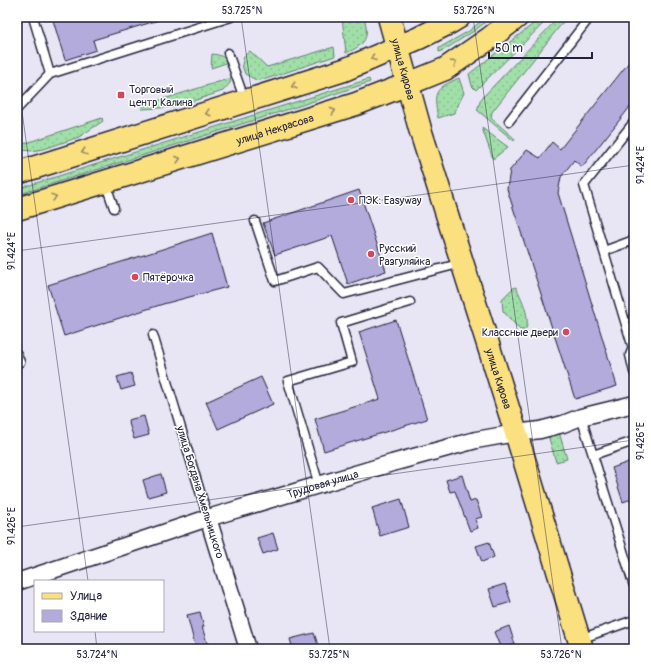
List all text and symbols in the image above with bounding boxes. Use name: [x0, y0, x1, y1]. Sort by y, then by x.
text: 53.725°N: [222, 5, 263, 17]
text: 53.726°N: [453, 5, 495, 17]
scale bar: [489, 34, 592, 60]
street label: улица Кирова: [389, 36, 418, 101]
text: 50 m: [495, 41, 523, 56]
one-way arrow: [370, 53, 377, 61]
one-way arrow: [450, 60, 457, 68]
one-way arrow: [291, 81, 298, 90]
place label: Торговый центр Калина: [129, 83, 193, 109]
marker: Торговый центр Калина: [116, 90, 126, 100]
one-way arrow: [330, 107, 337, 116]
one-way arrow: [205, 108, 212, 117]
street label: улица Некрасова: [234, 111, 315, 148]
text: 91.424°E: [635, 146, 647, 184]
one-way arrow: [80, 147, 87, 156]
one-way arrow: [175, 155, 182, 163]
one-way arrow: [51, 193, 58, 202]
place label: ПЭК: Easyway: [359, 194, 422, 207]
marker: ПЭК: Easyway: [346, 195, 356, 205]
text: 91.424°E: [6, 232, 18, 270]
place label: Русский Разгуляйка: [379, 242, 430, 268]
marker: Русский Разгуляйка: [366, 249, 376, 259]
place label: Пятёрочка: [143, 271, 194, 284]
marker: Пятёрочка: [130, 272, 140, 282]
place label: Классные двери: [482, 326, 558, 339]
marker: Классные двери: [561, 327, 571, 337]
street label: улица Кирова: [483, 346, 514, 411]
text: 91.426°E: [635, 422, 647, 460]
street label: улица Богдана Хмельницкого: [173, 423, 226, 560]
street label: Трудовая улица: [285, 467, 360, 501]
text: 91.426°E: [6, 507, 18, 545]
legend: [34, 580, 164, 632]
text: Улица: [70, 589, 102, 604]
text: Здание: [70, 609, 107, 624]
text: 53.724°N: [76, 649, 118, 661]
text: 53.725°N: [309, 649, 350, 661]
text: 53.726°N: [540, 649, 582, 661]

